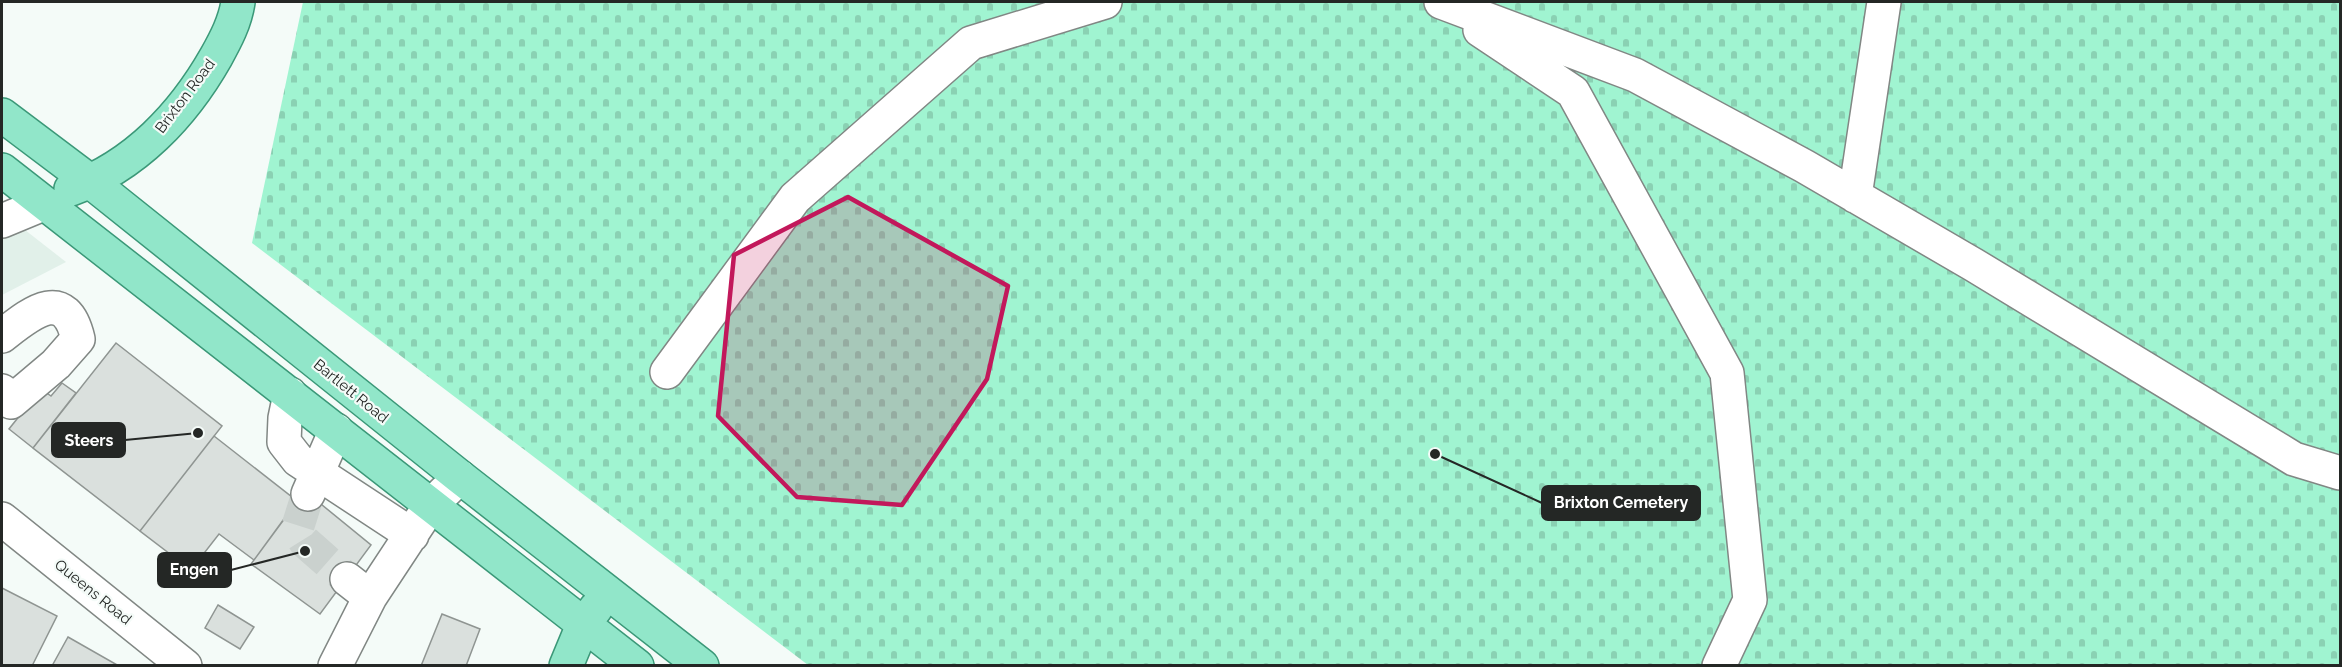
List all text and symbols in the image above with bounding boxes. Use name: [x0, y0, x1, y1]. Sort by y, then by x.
street label: Brixton Road: [151, 55, 219, 137]
street label: Bartlett Road: [310, 355, 392, 427]
callout: Steers: [52, 423, 125, 457]
text: Steers: [65, 431, 114, 450]
callout: Brixton Cemetery: [1542, 486, 1700, 520]
text: Brixton Cemetery: [1554, 493, 1688, 512]
callout: Engen: [158, 553, 231, 587]
street label: Queens Road: [51, 556, 135, 628]
text: Engen: [170, 560, 218, 579]

